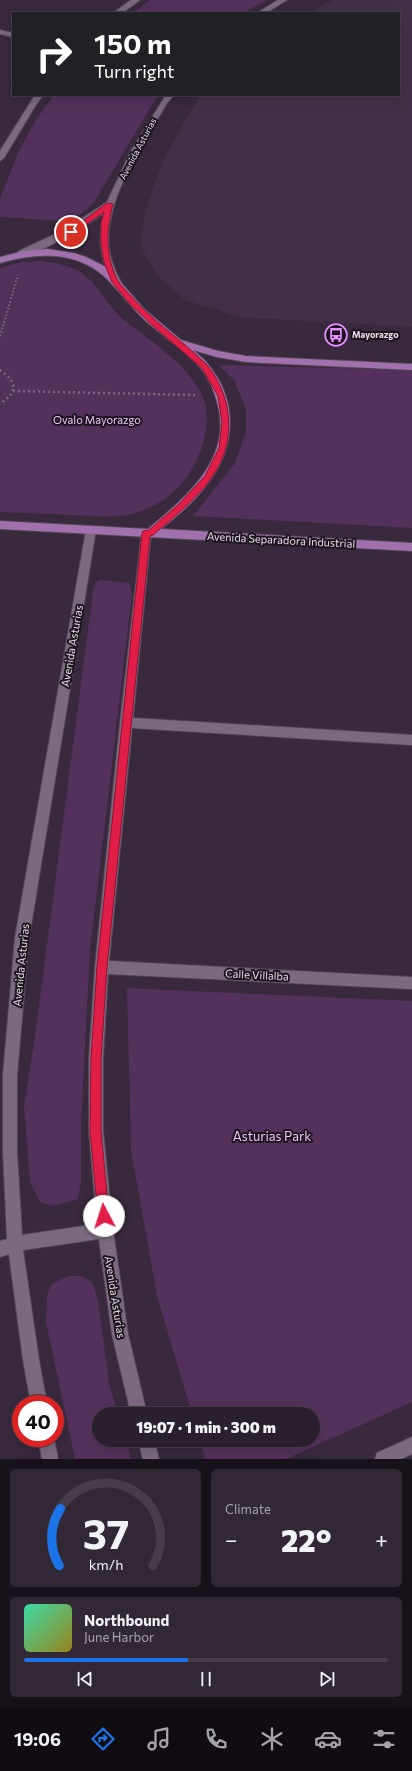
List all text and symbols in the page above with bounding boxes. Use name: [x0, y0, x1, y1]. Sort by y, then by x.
text: 150 m: [94, 26, 171, 60]
icon: right: [28, 28, 80, 80]
text: Turn right: [94, 60, 174, 82]
street label: Avenida Asturias: [117, 116, 158, 181]
pin: [54, 215, 88, 249]
icon: arrive: [60, 221, 82, 243]
bus stop icon: Mayorazgo: [323, 322, 349, 348]
place label: Mayorazgo: [352, 329, 399, 340]
park label: Ovalo Mayorazgo: [53, 413, 141, 426]
street label: Avenida Separadora Industrial: [207, 529, 356, 550]
street label: Avenida Asturias: [58, 604, 85, 688]
street label: Avenida Asturias: [10, 923, 31, 1007]
street label: Calle Villalba: [225, 966, 289, 983]
park label: Asturias Park: [233, 1128, 311, 1144]
position arrow: [83, 1195, 125, 1237]
street label: Avenida Asturias: [103, 1255, 128, 1339]
speed limit sign: 40: [12, 1395, 64, 1447]
text: 19:07 · 1 min · 300 m: [136, 1418, 276, 1436]
text: Climate: [225, 1501, 271, 1517]
text: 37: [82, 1507, 129, 1558]
text: 22°: [281, 1521, 332, 1558]
text: −: [225, 1526, 238, 1553]
text: +: [375, 1526, 388, 1553]
text: km/h: [88, 1555, 123, 1573]
text: Northbound: [84, 1611, 169, 1629]
text: June Harbor: [84, 1629, 154, 1645]
icon: previous: [74, 1668, 96, 1690]
icon: pause: [195, 1668, 217, 1690]
icon: next: [316, 1668, 338, 1690]
icon: directions: [89, 1725, 117, 1753]
icon: music: [145, 1725, 173, 1753]
icon: phone: [202, 1725, 230, 1753]
icon: climate: [258, 1725, 286, 1753]
icon: car: [314, 1725, 342, 1753]
icon: filters: [370, 1725, 398, 1753]
text: 19:06: [14, 1728, 61, 1750]

